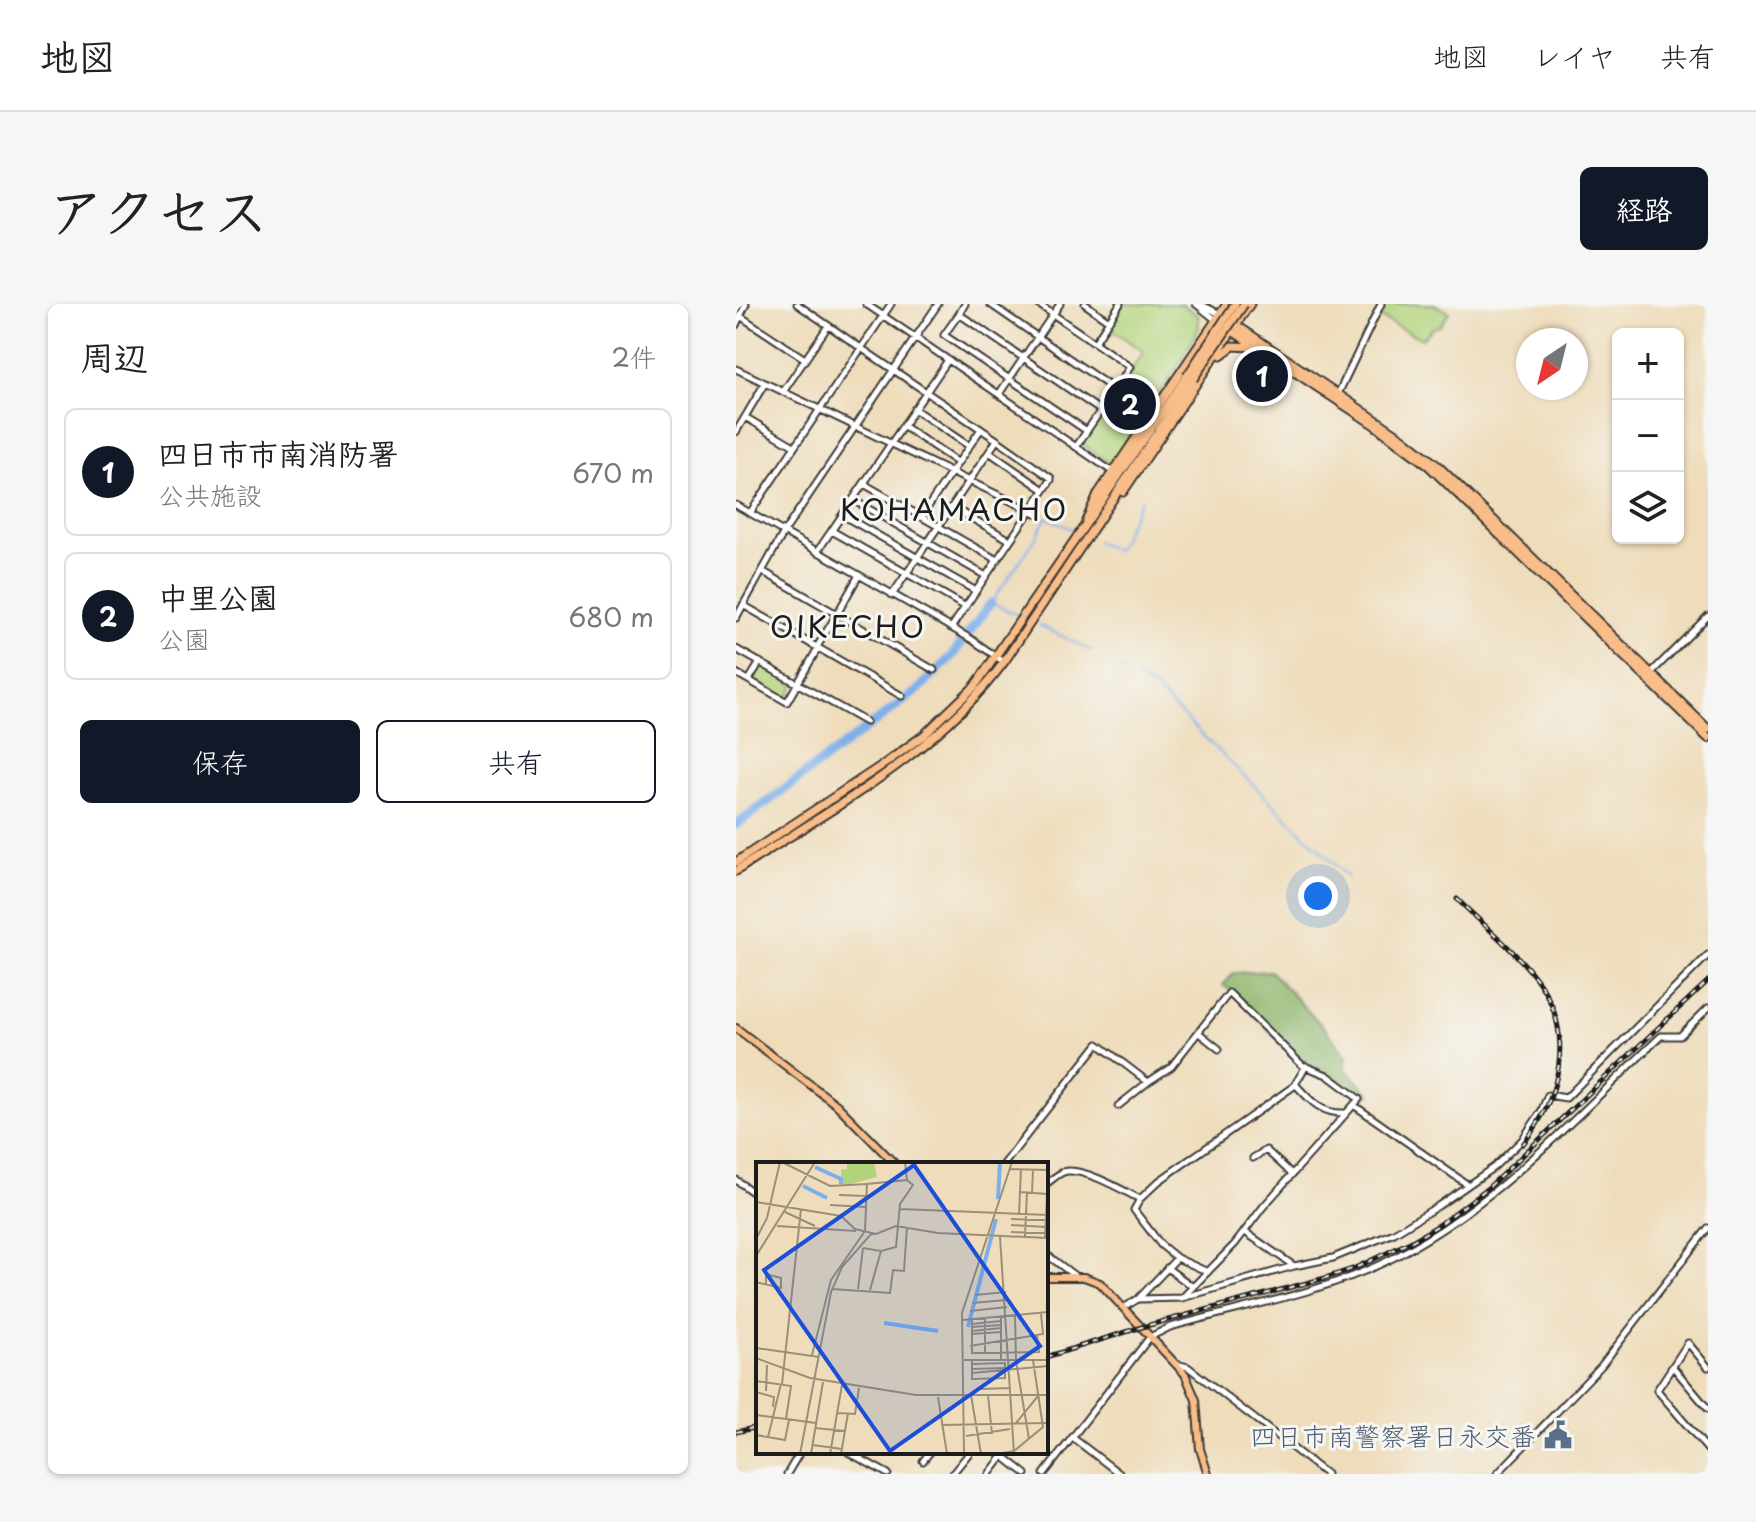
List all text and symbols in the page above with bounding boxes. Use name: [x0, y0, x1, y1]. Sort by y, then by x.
text: 地図: [40, 27, 116, 84]
text: 地図: [1433, 34, 1489, 77]
text: レイヤ: [1533, 34, 1616, 77]
text: 共有: [1660, 34, 1716, 77]
text: アクセス: [48, 166, 269, 251]
button: 経路: [1580, 167, 1708, 250]
north arrow: [1516, 328, 1588, 400]
map controls: [1612, 328, 1684, 544]
button: +: [1612, 328, 1684, 400]
text: 周辺: [80, 330, 148, 382]
text: 2件: [612, 337, 656, 376]
pin: 1: [1236, 346, 1288, 406]
pin: 2: [1104, 374, 1156, 434]
button: −: [1612, 400, 1684, 472]
text: 四日市市南消防署: [158, 430, 398, 475]
text: 1: [102, 453, 114, 492]
text: 670 m: [572, 453, 654, 492]
button: layers: [1612, 472, 1684, 544]
text: 公共施設: [158, 475, 262, 514]
district label: KOHAMACHO: [840, 486, 1068, 531]
text: 中里公園: [158, 574, 278, 619]
text: 2: [99, 597, 117, 636]
text: 680 m: [569, 597, 654, 636]
district label: OIKECHO: [770, 603, 926, 648]
text: 公園: [158, 619, 210, 658]
button: 保存: [80, 720, 360, 803]
button: 共有: [376, 720, 656, 803]
your location: [1298, 876, 1338, 916]
inset map: [756, 1162, 1048, 1454]
place label: 四日市南警察署日永交番: [1250, 1416, 1536, 1455]
public building icon: 四日市南警察署日永交番: [1543, 1420, 1573, 1450]

